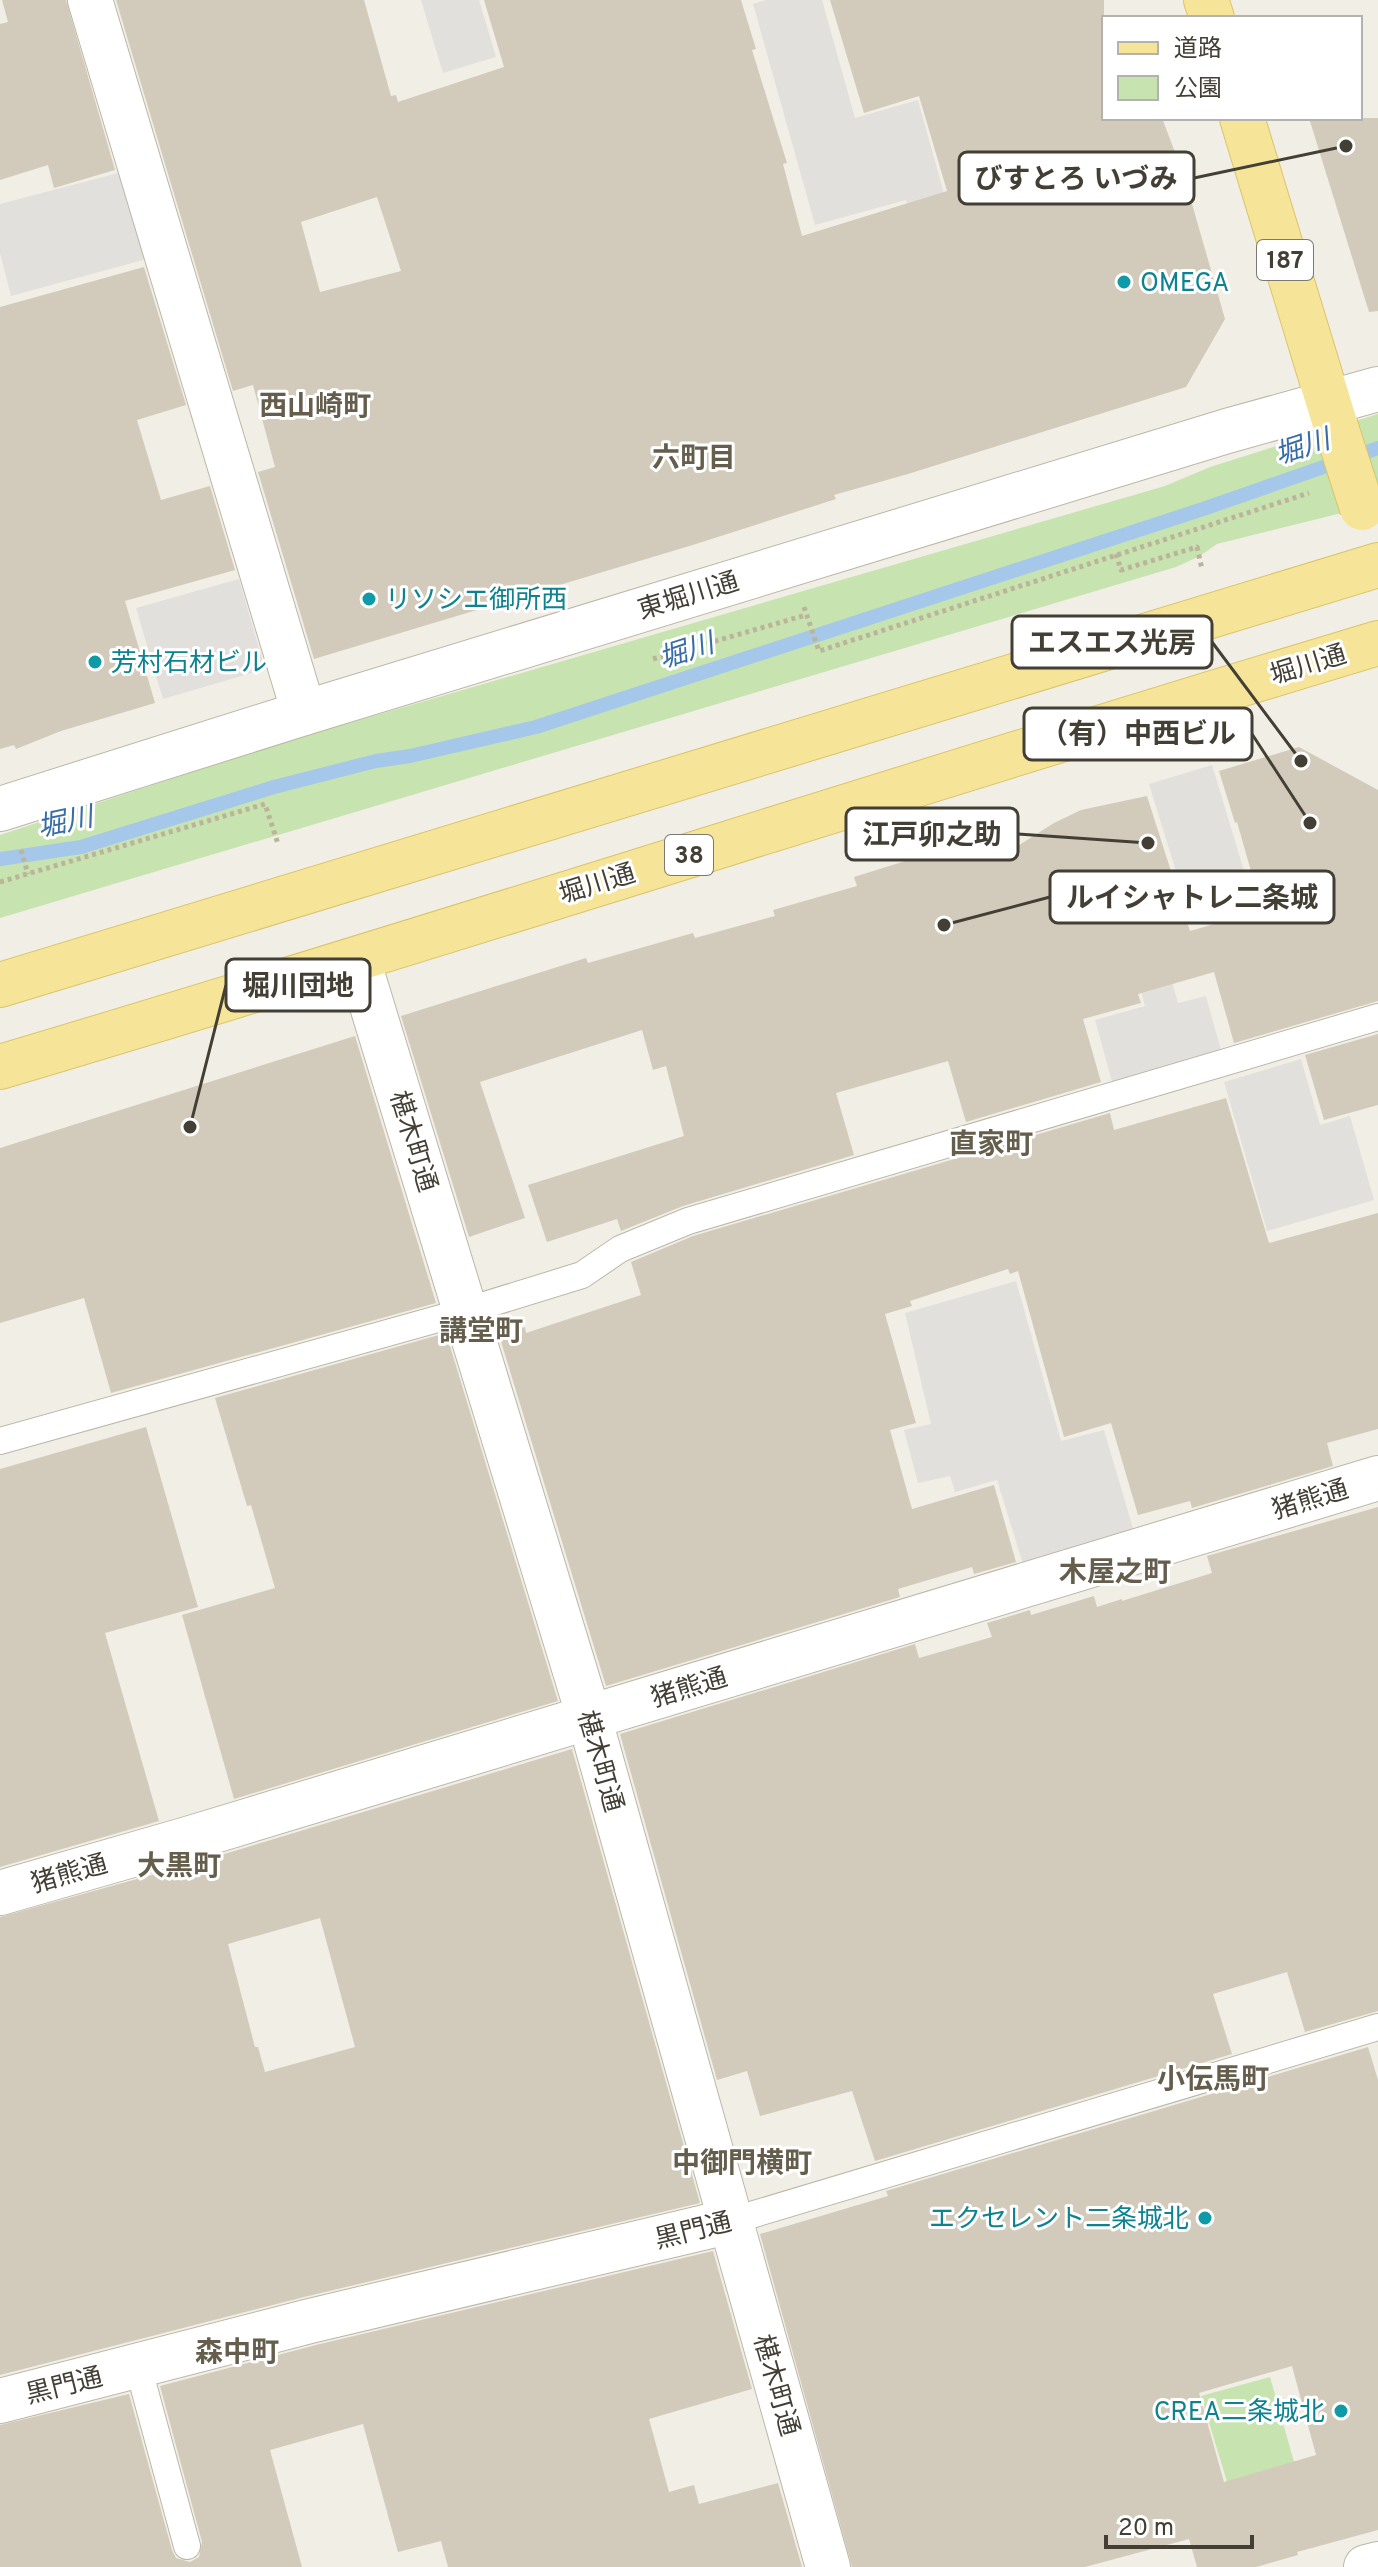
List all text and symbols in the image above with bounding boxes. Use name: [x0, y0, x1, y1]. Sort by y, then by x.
legend: [1102, 16, 1362, 120]
text: 道路: [1174, 35, 1222, 65]
text: 公園: [1174, 75, 1222, 105]
callout: びすとろ いづみ: [959, 152, 1194, 204]
text: びすとろ いづみ: [974, 163, 1178, 199]
road number: 187: [1257, 240, 1313, 280]
place label: OMEGA: [1140, 268, 1229, 301]
marker: OMEGA: [1115, 273, 1133, 291]
district label: 西山崎町: [259, 390, 371, 426]
water label: 堀川: [1271, 422, 1338, 475]
district label: 六町目: [652, 442, 736, 478]
street label: 東堀川通: [634, 566, 743, 628]
place label: リソシエ御所西: [385, 585, 567, 618]
marker: リソシエ御所西: [360, 590, 378, 608]
callout: エスエス光房: [1012, 616, 1212, 668]
water label: 堀川: [655, 626, 722, 679]
text: エスエス光房: [1028, 627, 1196, 663]
street label: 堀川通: [1267, 639, 1351, 694]
place label: 芳村石材ビル: [111, 648, 267, 681]
marker: 芳村石材ビル: [86, 653, 104, 671]
callout: （有）中西ビル: [1024, 708, 1252, 760]
text: （有）中西ビル: [1040, 718, 1236, 754]
water label: 堀川: [34, 800, 100, 847]
callout: 江戸卯之助: [846, 808, 1018, 860]
text: 江戸卯之助: [862, 819, 1002, 855]
road number: 38: [665, 835, 713, 875]
street label: 堀川通: [556, 858, 640, 913]
callout: ルイシャトレ二条城: [1050, 871, 1334, 923]
text: ルイシャトレ二条城: [1066, 882, 1318, 918]
callout: 堀川団地: [226, 959, 370, 1011]
text: 堀川団地: [242, 970, 354, 1006]
street label: 椹木町通: [381, 1087, 443, 1196]
district label: 直家町: [949, 1128, 1033, 1164]
district label: 講堂町: [439, 1315, 523, 1351]
street label: 猪熊通: [1269, 1474, 1353, 1529]
district label: 木屋之町: [1059, 1556, 1171, 1592]
street label: 猪熊通: [648, 1662, 732, 1717]
street label: 椹木町通: [568, 1707, 629, 1816]
street label: 猪熊通: [28, 1849, 112, 1902]
district label: 大黒町: [137, 1850, 221, 1886]
district label: 小伝馬町: [1157, 2063, 1269, 2099]
district label: 中御門横町: [672, 2147, 812, 2183]
place label: エクセレント二条城北: [929, 2204, 1189, 2237]
street label: 黒門通: [652, 2207, 735, 2258]
marker: エクセレント二条城北: [1196, 2209, 1214, 2227]
street label: 椹木町通: [744, 2331, 805, 2440]
district label: 森中町: [195, 2336, 279, 2372]
street label: 黒門通: [23, 2362, 106, 2413]
place label: CREA二条城北: [1154, 2397, 1325, 2430]
marker: CREA二条城北: [1332, 2402, 1350, 2420]
scale bar: [1106, 2499, 1252, 2549]
text: 20 m: [1118, 2514, 1174, 2544]

